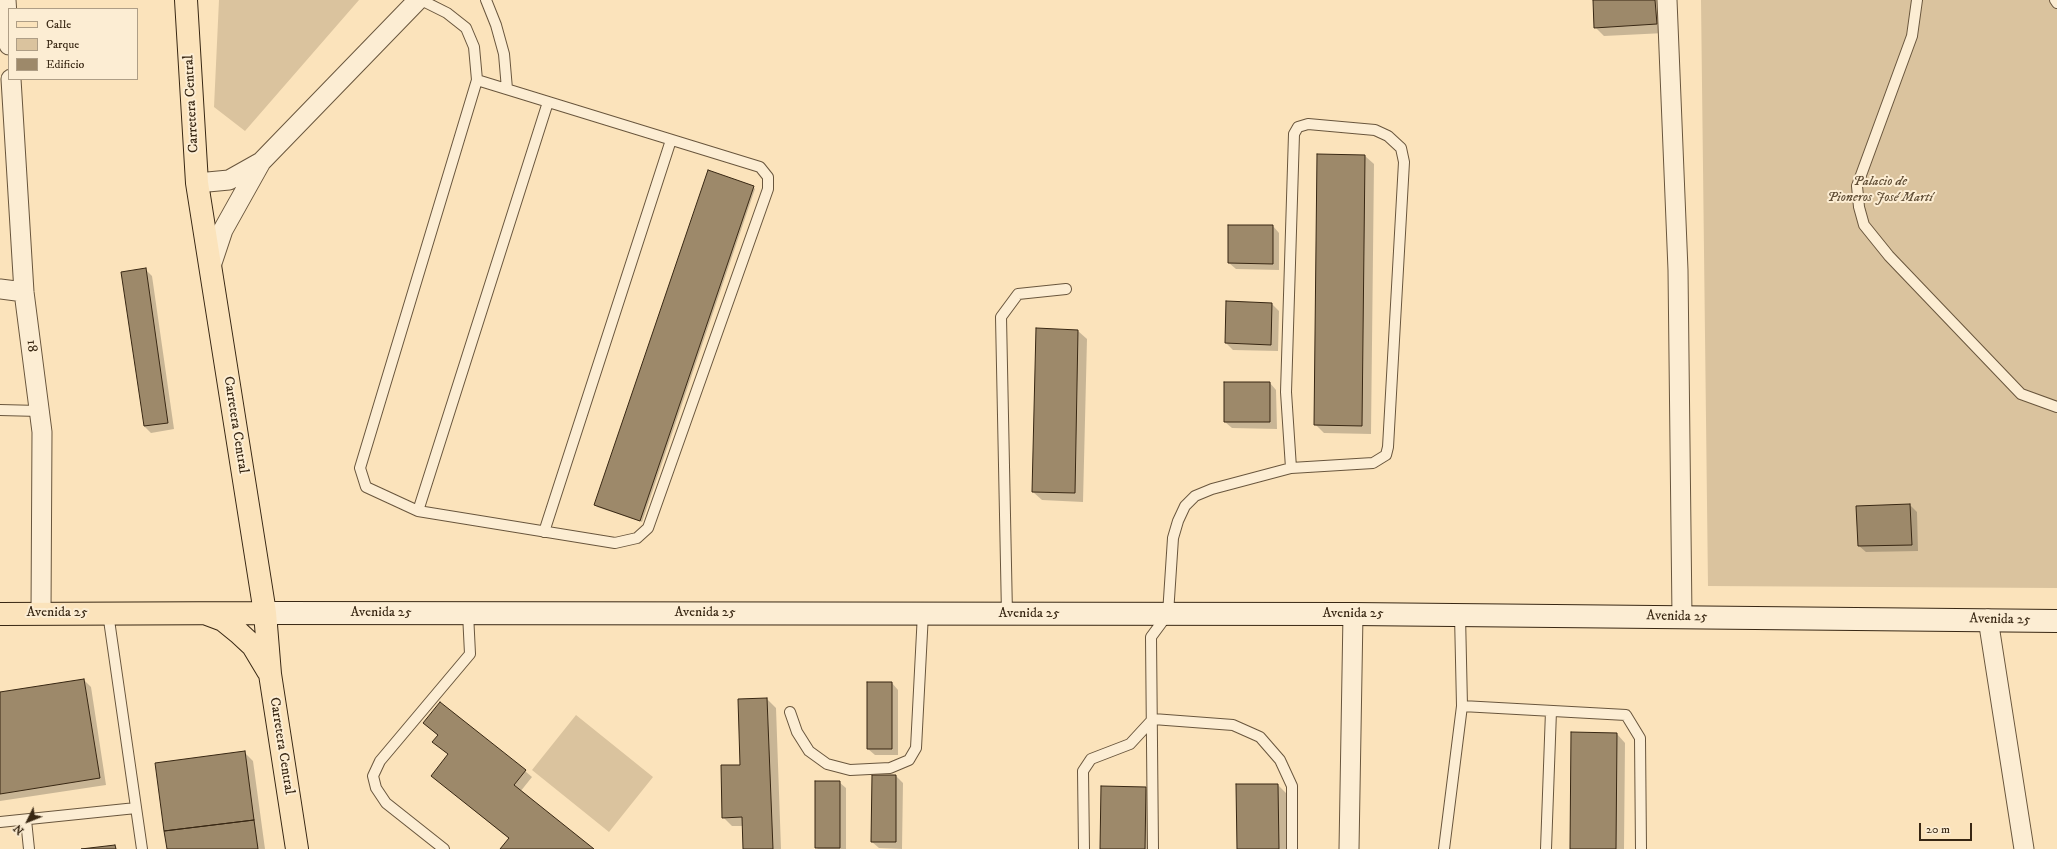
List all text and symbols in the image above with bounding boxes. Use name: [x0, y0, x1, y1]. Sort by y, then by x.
legend: [8, 8, 138, 80]
text: Calle: [46, 17, 71, 32]
text: Parque: [46, 37, 79, 52]
street label: Carretera Central: [181, 55, 203, 153]
text: Edificio: [46, 57, 84, 72]
park label: Palacio de Pioneros José Martí: [1827, 174, 1933, 206]
street label: 18: [22, 339, 40, 353]
street label: Carretera Central: [219, 375, 251, 475]
street label: Avenida 25: [26, 605, 88, 621]
street label: Avenida 25: [350, 605, 412, 621]
street label: Avenida 25: [674, 605, 736, 621]
street label: Avenida 25: [998, 606, 1060, 622]
street label: Avenida 25: [1322, 606, 1384, 622]
street label: Avenida 25: [1646, 608, 1708, 626]
street label: Avenida 25: [1969, 611, 2031, 629]
street label: Carretera Central: [265, 696, 297, 796]
north arrow: [8, 801, 48, 841]
scale bar: [1921, 815, 1974, 841]
text: N: [11, 821, 27, 837]
text: 20 m: [1926, 822, 1950, 837]

